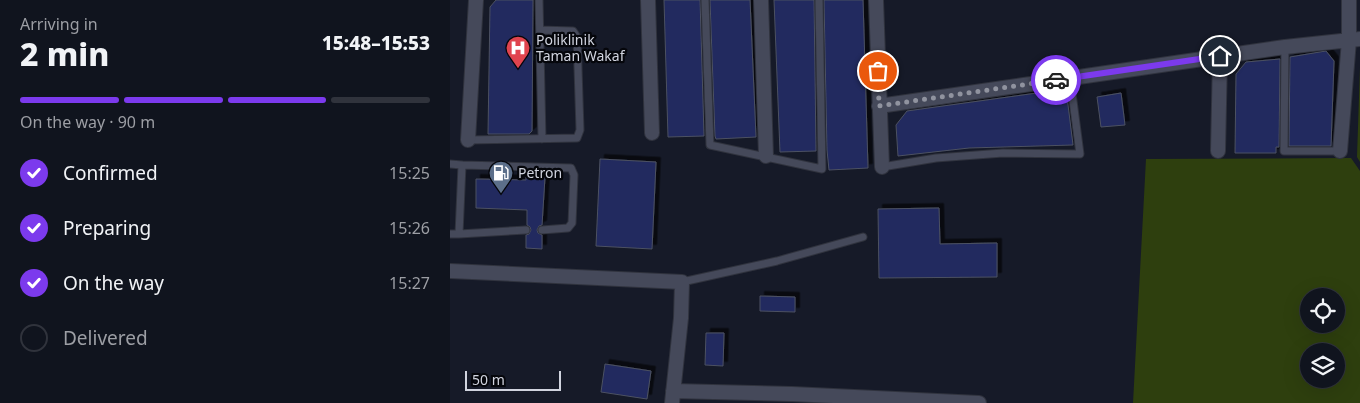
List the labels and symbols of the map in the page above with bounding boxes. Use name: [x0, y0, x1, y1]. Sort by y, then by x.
place label: Poliklinik Taman Wakaf: [536, 30, 626, 65]
hospital icon: Poliklinik Taman Wakaf: [505, 35, 531, 69]
pin: [1199, 35, 1241, 77]
pin: [857, 50, 899, 92]
courier: [1031, 55, 1081, 105]
fuel station icon: Petron: [488, 160, 514, 194]
place label: Petron: [518, 163, 562, 182]
scale bar: [465, 368, 561, 391]

